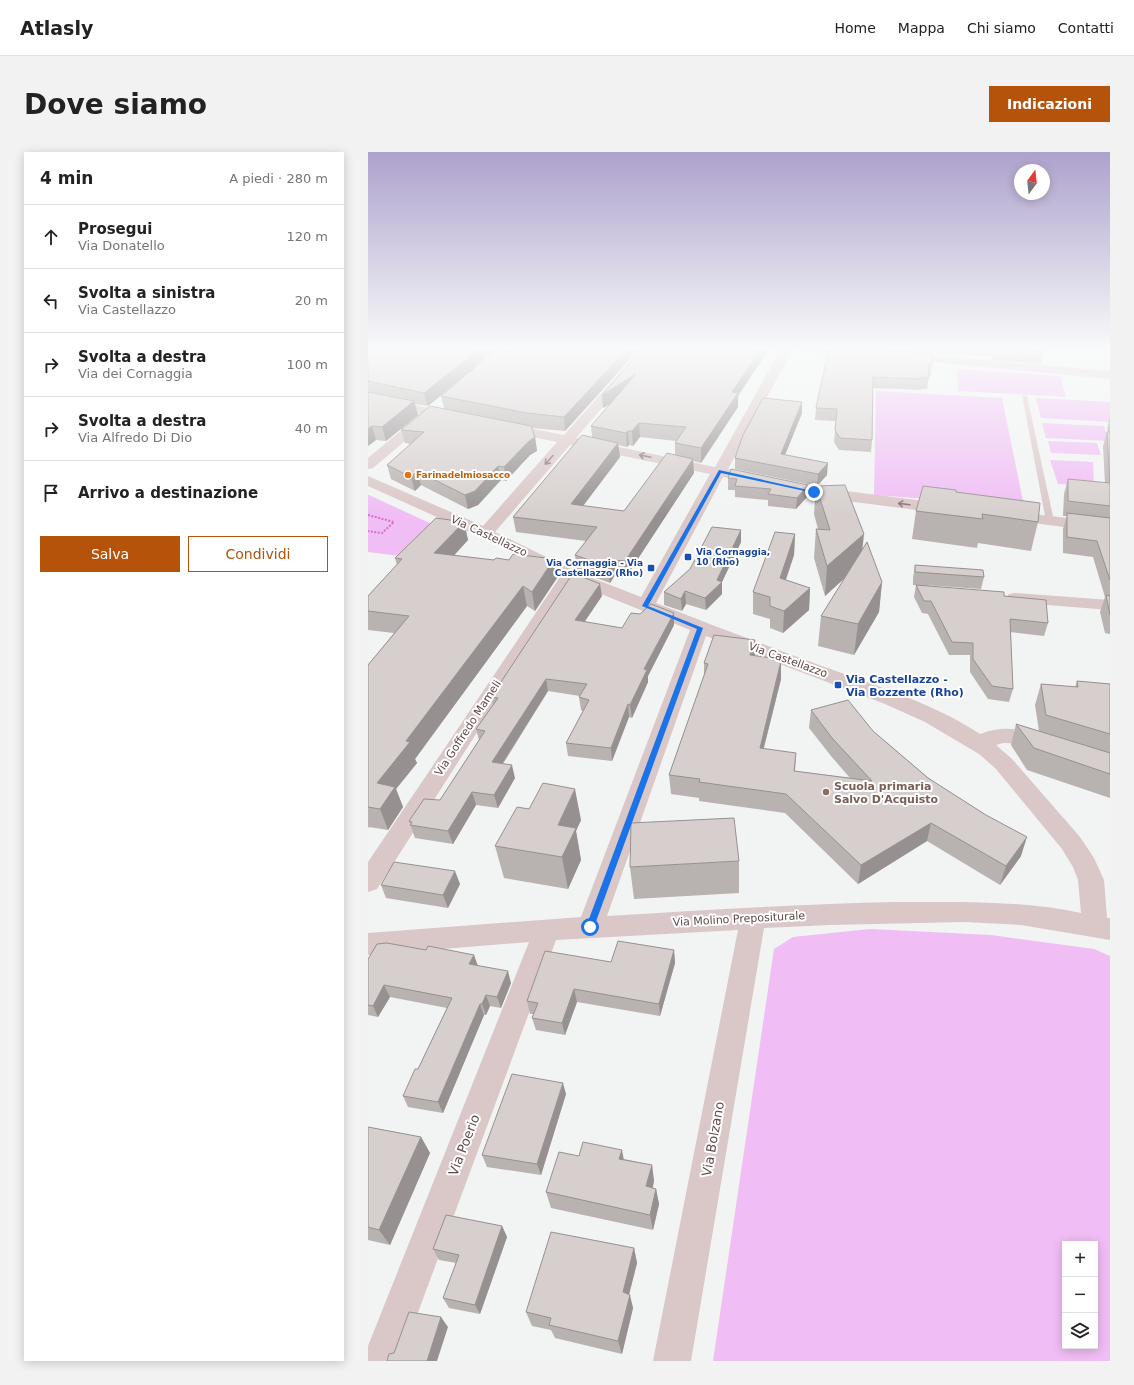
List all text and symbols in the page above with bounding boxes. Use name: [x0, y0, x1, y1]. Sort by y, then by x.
text: Atlasly: [20, 17, 93, 39]
text: Home: [835, 20, 876, 36]
text: Mappa: [898, 20, 945, 36]
text: Chi siamo: [967, 20, 1036, 36]
text: Contatti: [1058, 20, 1114, 36]
button: Indicazioni: [989, 86, 1110, 122]
text: Dove siamo: [24, 88, 207, 121]
north arrow: [1014, 164, 1050, 200]
text: 4 min: [40, 168, 93, 188]
text: A piedi · 280 m: [229, 171, 328, 186]
text: Prosegui: [78, 220, 152, 238]
icon: ahead: [40, 226, 62, 248]
text: 120 m: [286, 229, 328, 244]
text: Via Donatello: [78, 238, 165, 253]
text: Svolta a sinistra: [78, 284, 215, 302]
icon: left: [40, 290, 62, 312]
text: 20 m: [295, 293, 328, 308]
text: Via Castellazzo: [78, 302, 176, 317]
text: Svolta a destra: [78, 348, 206, 366]
icon: right: [40, 354, 62, 376]
text: 100 m: [286, 357, 328, 372]
text: Via dei Cornaggia: [78, 366, 193, 381]
text: Svolta a destra: [78, 412, 206, 430]
icon: right: [40, 418, 62, 440]
text: 40 m: [295, 421, 328, 436]
text: Via Alfredo Di Dio: [78, 430, 192, 445]
one-way arrow: [639, 452, 652, 460]
one-way arrow: [545, 455, 554, 466]
marker: Farinadelmiosacco: [403, 470, 413, 480]
place label: Farinadelmiosacco: [416, 470, 510, 480]
icon: arrive: [40, 482, 62, 504]
route end: [805, 483, 823, 501]
text: Arrivo a destinazione: [78, 484, 258, 502]
one-way arrow: [898, 500, 911, 508]
street label: Via Castellazzo: [449, 513, 530, 560]
button: Salva: [40, 536, 180, 572]
button: Condividi: [188, 536, 328, 572]
place label: Via Cornaggia, 10 (Rho): [696, 547, 770, 567]
marker: Via Cornaggia, 10 (Rho): [683, 552, 693, 562]
place label: Via Cornaggia - Via Castellazzo (Rho): [546, 558, 643, 578]
marker: Via Cornaggia - Via Castellazzo (Rho): [646, 563, 656, 573]
street label: Via Castellazzo: [747, 640, 829, 680]
place label: Via Castellazzo - Via Bozzente (Rho): [846, 673, 964, 699]
street label: Via Goffredo Mameli: [432, 678, 504, 778]
marker: Via Castellazzo - Via Bozzente (Rho): [833, 680, 843, 690]
place label: Scuola primaria Salvo D'Acquisto: [834, 780, 938, 806]
marker: Scuola primaria Salvo D'Acquisto: [821, 787, 831, 797]
street label: Via Molino Prepositurale: [673, 909, 806, 929]
route start: [581, 918, 599, 936]
street label: Via Bolzano: [699, 1100, 727, 1178]
street label: Via Poerio: [445, 1112, 483, 1178]
map controls: [1062, 1241, 1098, 1349]
button: +: [1062, 1241, 1098, 1277]
button: −: [1062, 1277, 1098, 1313]
button: layers: [1062, 1313, 1098, 1349]

